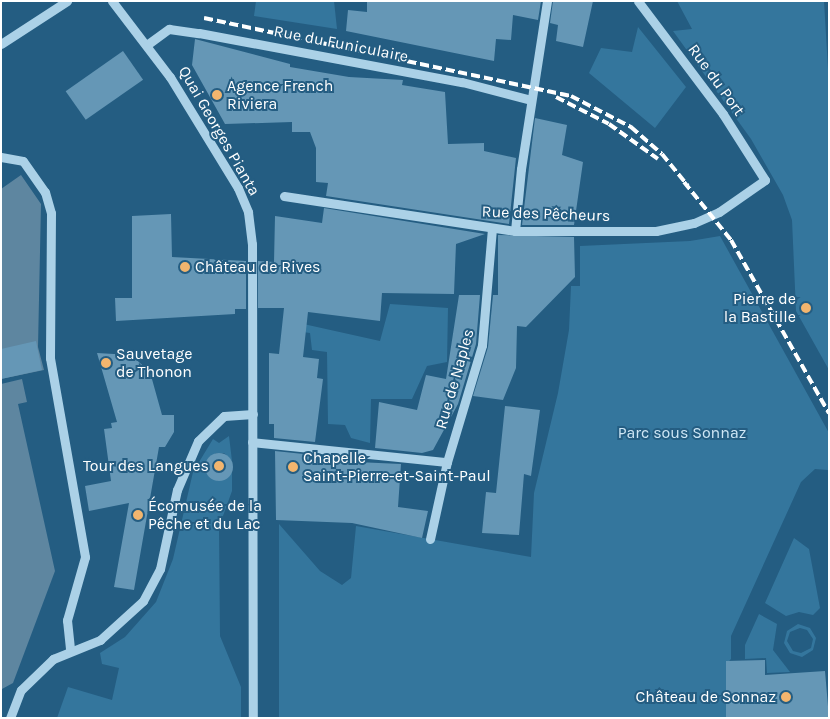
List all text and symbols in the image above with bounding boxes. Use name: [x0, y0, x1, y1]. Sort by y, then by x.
street label: Rue du Funiculaire: [272, 22, 410, 66]
street label: Rue du Port: [684, 40, 748, 120]
street label: Quai Georges Pianta: [174, 63, 264, 199]
place label: Agence French Riviera: [227, 76, 333, 114]
marker: Agence French Riviera: [211, 89, 223, 101]
street label: Rue des Pêcheurs: [481, 202, 611, 226]
place label: Château de Rives: [195, 257, 321, 277]
marker: Château de Rives: [179, 261, 191, 273]
place label: Pierre de la Bastille: [724, 289, 796, 327]
marker: Pierre de la Bastille: [800, 302, 812, 314]
street label: Rue de Naples: [432, 327, 478, 431]
place label: Sauvetage de Thonon: [116, 344, 192, 382]
marker: Sauvetage de Thonon: [100, 357, 112, 369]
park label: Parc sous Sonnaz: [618, 423, 746, 443]
place label: Chapelle Saint-Pierre-et-Saint-Paul: [303, 448, 491, 486]
place label: Tour des Langues: [83, 456, 209, 476]
marker: Tour des Langues: [213, 460, 225, 472]
marker: Chapelle Saint-Pierre-et-Saint-Paul: [287, 461, 299, 473]
place label: Écomusée de la Pêche et du Lac: [148, 496, 262, 534]
marker: Écomusée de la Pêche et du Lac: [132, 509, 144, 521]
place label: Château de Sonnaz: [636, 687, 776, 707]
marker: Château de Sonnaz: [780, 691, 792, 703]

